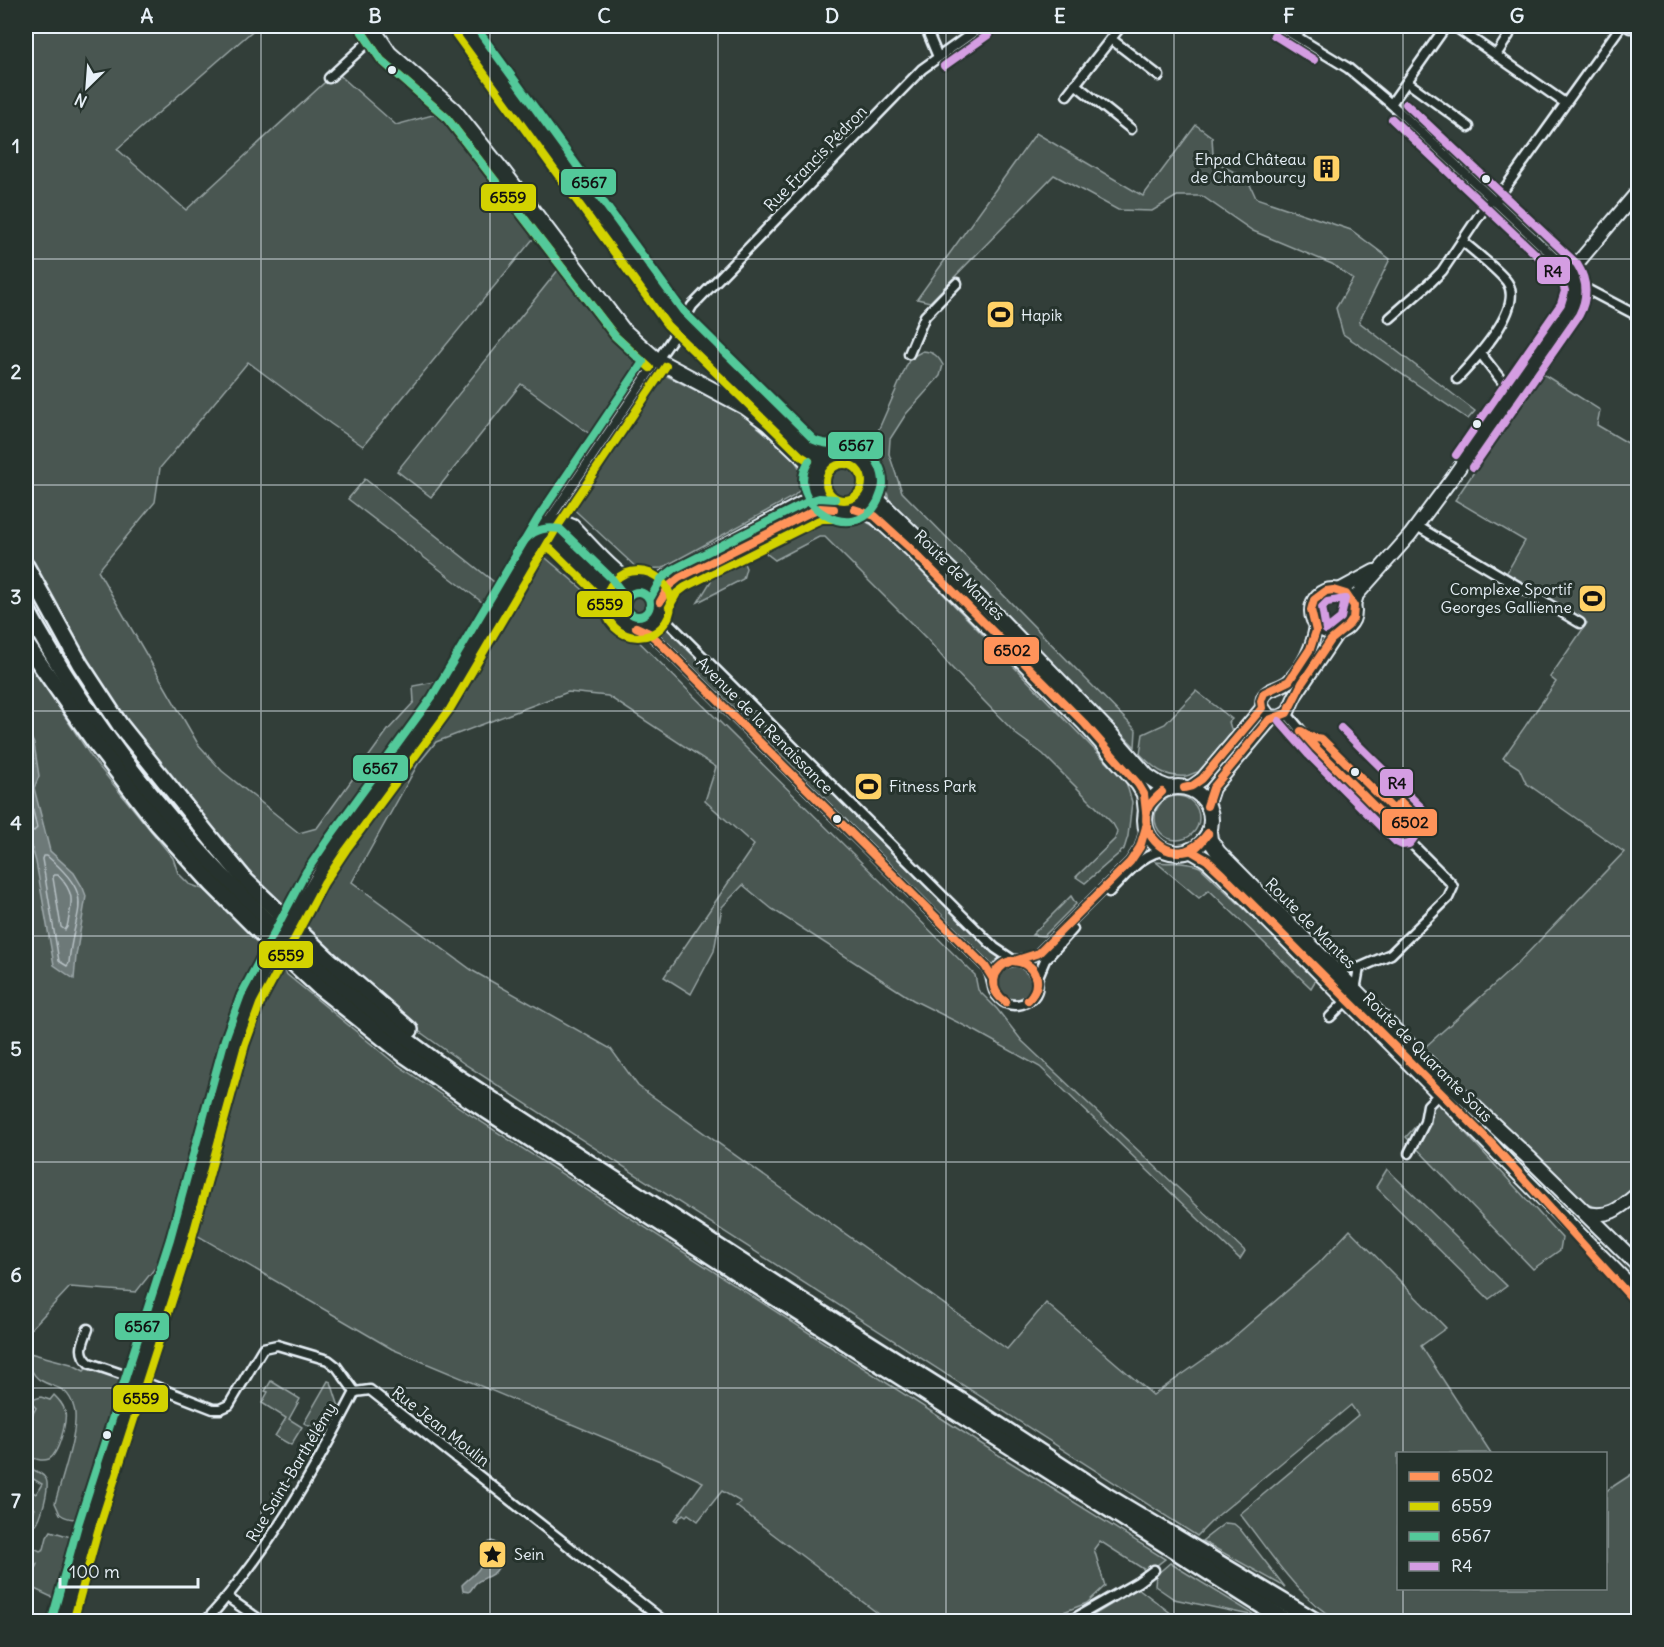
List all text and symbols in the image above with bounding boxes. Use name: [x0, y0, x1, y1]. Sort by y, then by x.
text: A: [141, 3, 154, 28]
text: B: [368, 3, 382, 28]
text: C: [597, 3, 611, 28]
text: D: [825, 3, 839, 28]
text: E: [1054, 3, 1066, 28]
text: F: [1283, 3, 1295, 28]
text: G: [1510, 3, 1524, 28]
north arrow: [57, 57, 117, 117]
unlabelled marker: [386, 64, 398, 76]
text: N: [71, 89, 90, 112]
street label: Rue Francis Pédron: [759, 101, 871, 215]
text: 1: [12, 133, 20, 158]
place label: Ehpad Château de Chambourcy: [1191, 149, 1306, 187]
building icon: Ehpad Château de Chambourcy: [1311, 152, 1343, 184]
line badge: 6567: [560, 168, 617, 196]
text: 6567: [571, 172, 607, 192]
unlabelled marker: [1480, 173, 1492, 185]
line badge: 6559: [480, 183, 537, 212]
text: 6559: [490, 187, 526, 207]
line badge: R4: [1536, 256, 1571, 285]
text: R4: [1543, 261, 1563, 281]
sports icon: Hapik: [984, 299, 1016, 331]
place label: Hapik: [1021, 305, 1063, 325]
text: 2: [11, 359, 22, 384]
unlabelled marker: [1471, 418, 1483, 430]
line badge: 6567: [827, 431, 884, 460]
text: 6567: [838, 435, 874, 455]
street label: Route de Mantes: [910, 525, 1010, 625]
place label: Complexe Sportif Georges Gallienne: [1441, 579, 1573, 617]
sports icon: Complexe Sportif Georges Gallienne: [1577, 582, 1609, 614]
text: 3: [10, 584, 22, 609]
line badge: 6559: [576, 590, 633, 618]
text: 6559: [587, 594, 623, 614]
line badge: 6502: [983, 636, 1040, 665]
text: 6502: [993, 640, 1031, 660]
street label: Avenue de la Renaissance: [692, 652, 838, 798]
line badge: 6567: [352, 754, 409, 782]
text: 6567: [362, 758, 398, 778]
unlabelled marker: [1349, 766, 1361, 778]
line badge: R4: [1379, 768, 1414, 797]
sports icon: Fitness Park: [852, 770, 884, 802]
text: R4: [1387, 773, 1407, 793]
place label: Fitness Park: [889, 776, 976, 796]
line badge: 6502: [1381, 808, 1438, 837]
text: 4: [10, 810, 22, 835]
text: 6502: [1391, 812, 1429, 832]
unlabelled marker: [831, 813, 843, 825]
street label: Route de Mantes: [1261, 873, 1361, 973]
line badge: 6559: [258, 940, 314, 969]
text: 6559: [268, 945, 304, 965]
street label: Route de Quarante Sous: [1359, 988, 1497, 1126]
text: 5: [10, 1036, 22, 1061]
text: 6: [10, 1262, 22, 1287]
line badge: 6567: [114, 1312, 170, 1341]
text: 6567: [124, 1316, 160, 1336]
street label: Rue Jean Moulin: [388, 1382, 494, 1470]
line badge: 6559: [112, 1384, 169, 1413]
text: 6559: [123, 1388, 159, 1408]
street label: Rue Saint-Barthélémy: [241, 1399, 341, 1545]
unlabelled marker: [101, 1429, 113, 1441]
legend: [1397, 1452, 1607, 1590]
text: 6502: [1451, 1464, 1494, 1487]
text: 7: [11, 1488, 21, 1513]
text: 6559: [1451, 1494, 1492, 1517]
text: 6567: [1451, 1524, 1491, 1547]
place icon: Sein: [477, 1538, 509, 1570]
place label: Sein: [514, 1544, 544, 1564]
scale bar: [60, 1551, 198, 1589]
text: R4: [1451, 1554, 1473, 1577]
text: 100 m: [69, 1560, 120, 1583]

